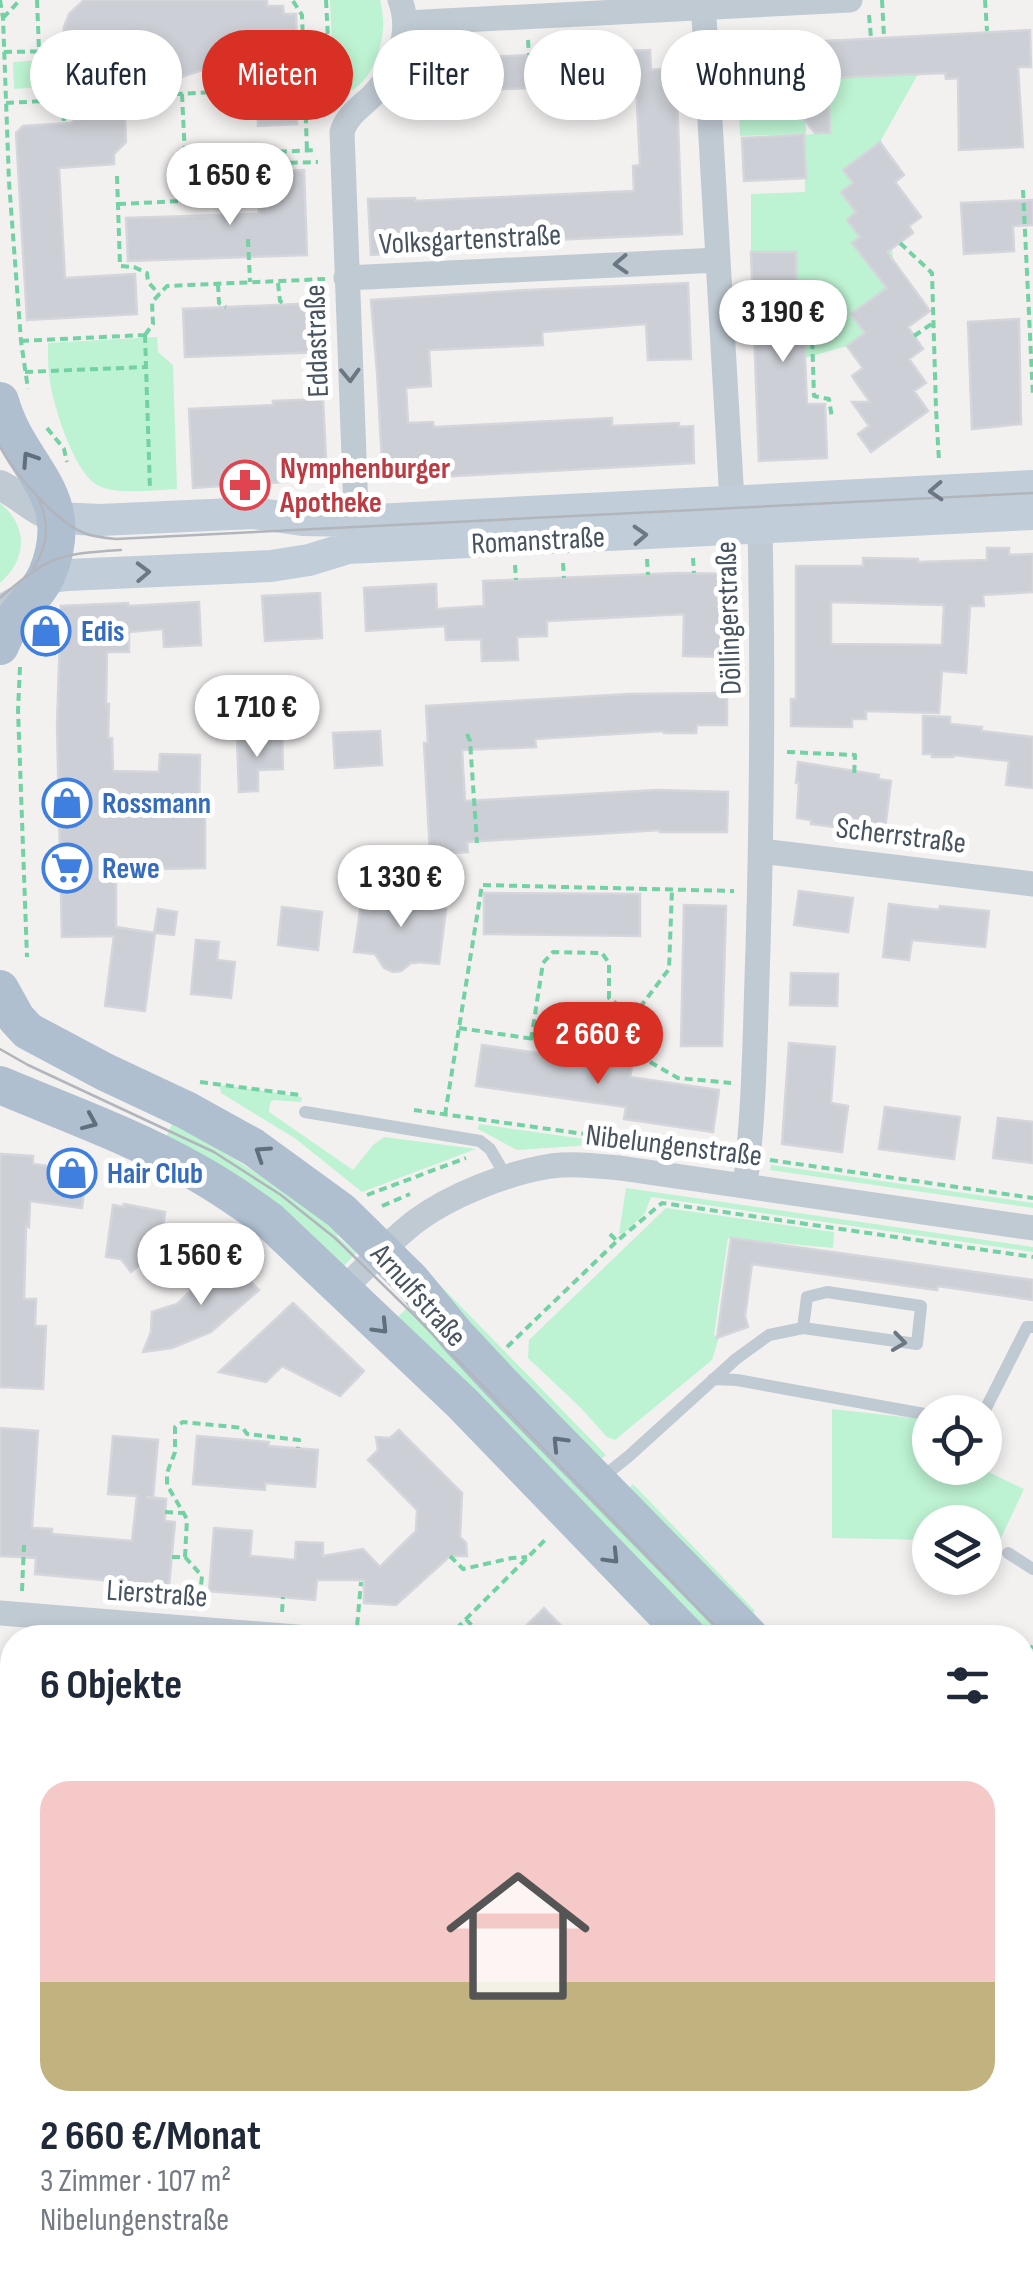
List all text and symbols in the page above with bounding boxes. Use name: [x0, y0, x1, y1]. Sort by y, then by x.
chip: Kaufen: [30, 30, 182, 120]
chip: Mieten: [202, 30, 353, 120]
chip: Filter: [373, 30, 504, 120]
chip: Neu: [524, 30, 641, 120]
chip: Wohnung: [661, 30, 841, 120]
pin: 1 650 €: [138, 143, 322, 228]
text: 1 650 €: [188, 156, 272, 195]
street label: Volksgartenstraße: [378, 217, 562, 263]
one-way arrow: [612, 253, 628, 274]
pin: 3 190 €: [691, 280, 875, 365]
street label: Eddastraße: [297, 284, 337, 398]
text: 3 190 €: [741, 293, 825, 332]
one-way arrow: [339, 368, 360, 384]
place label: Nymphenburger Apotheke: [279, 451, 450, 521]
one-way arrow: [22, 452, 41, 470]
pharmacy icon: Nymphenburger Apotheke: [219, 459, 271, 511]
one-way arrow: [927, 480, 943, 501]
street label: Romanstraße: [470, 520, 606, 562]
one-way arrow: [633, 525, 649, 546]
street label: Döllingerstraße: [708, 541, 750, 695]
one-way arrow: [135, 562, 151, 583]
shop icon: Edis: [20, 605, 72, 657]
place label: Edis: [81, 614, 125, 650]
pin: 1 710 €: [165, 675, 349, 760]
text: 1 710 €: [217, 688, 297, 727]
shop icon: Rossmann: [41, 777, 93, 829]
place label: Rossmann: [102, 786, 211, 822]
street label: Scherrstraße: [834, 810, 968, 862]
supermarket icon: Rewe: [41, 842, 93, 894]
pin: 1 330 €: [309, 845, 493, 930]
place label: Rewe: [102, 851, 160, 887]
text: 1 330 €: [360, 858, 442, 897]
pin: 2 660 €: [506, 1002, 690, 1087]
text: 2 660 €: [555, 1015, 641, 1054]
one-way arrow: [80, 1111, 98, 1131]
street label: Nibelungenstraße: [584, 1117, 764, 1175]
shop icon: Hair Club: [46, 1147, 98, 1199]
one-way arrow: [255, 1147, 273, 1166]
place label: Hair Club: [107, 1156, 203, 1192]
pin: 1 560 €: [109, 1223, 293, 1308]
text: 1 560 €: [159, 1236, 243, 1275]
street label: Arnulfstraße: [362, 1236, 474, 1354]
one-way arrow: [370, 1316, 388, 1334]
one-way arrow: [891, 1330, 908, 1351]
map controls: [912, 1395, 1002, 1595]
button: locate: [912, 1395, 1002, 1485]
one-way arrow: [553, 1437, 571, 1455]
button: layers: [912, 1505, 1002, 1595]
one-way arrow: [600, 1545, 618, 1563]
street label: Lierstraße: [105, 1573, 209, 1615]
icon: filters: [940, 1658, 995, 1713]
text: 6 Objekte: [40, 1660, 182, 1711]
icon: home: [428, 1846, 608, 2026]
text: 2 660 €/Monat: [40, 2111, 261, 2162]
text: 3 Zimmer · 107 m²: [40, 2162, 231, 2201]
text: Nibelungenstraße: [40, 2201, 229, 2240]

